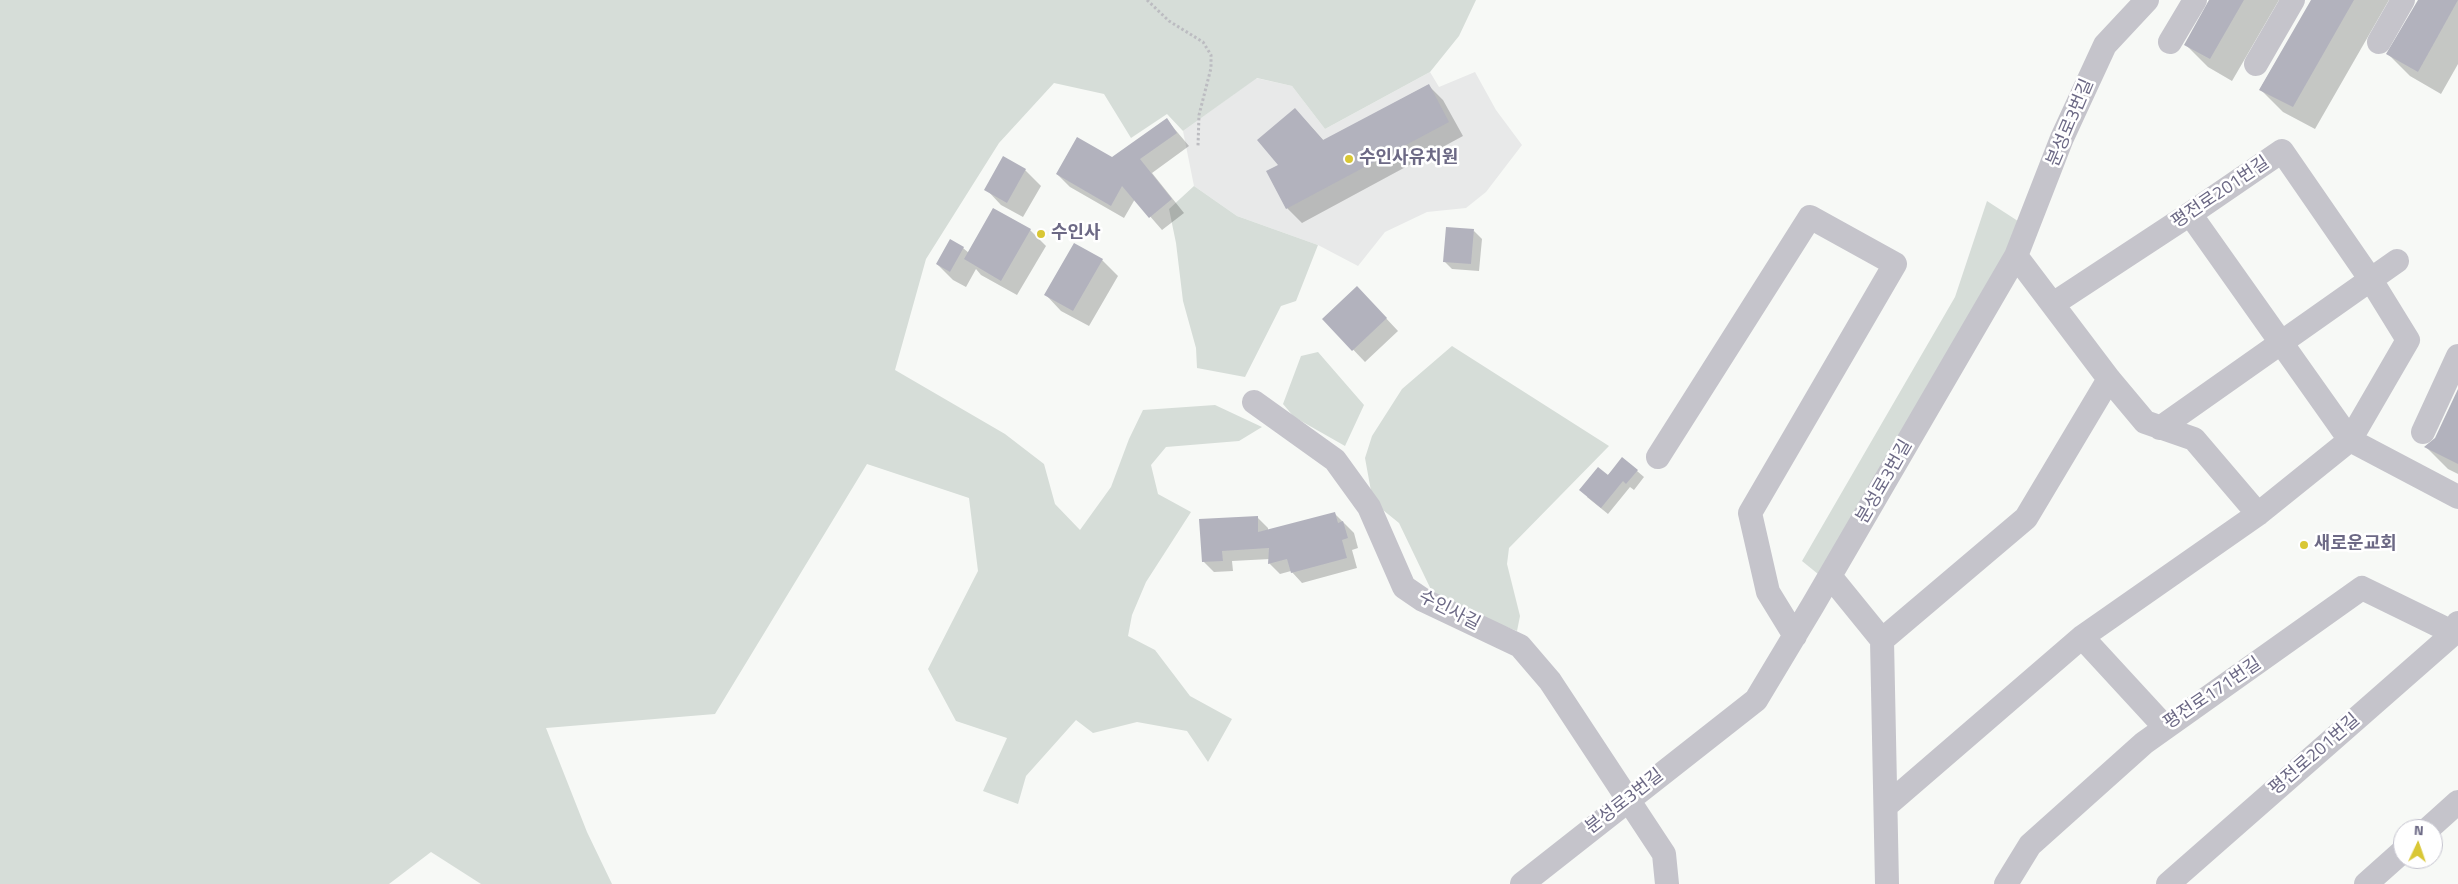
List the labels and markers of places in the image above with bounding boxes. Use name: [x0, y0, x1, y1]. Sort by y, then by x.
place label: 수인사유치원: [1359, 148, 1458, 170]
marker: 수인사유치원: [1343, 153, 1355, 165]
place label: 수인사: [1051, 223, 1101, 245]
marker: 수인사: [1035, 228, 1047, 240]
place label: 새로운교회: [2314, 534, 2397, 556]
marker: 새로운교회: [2298, 539, 2310, 551]

